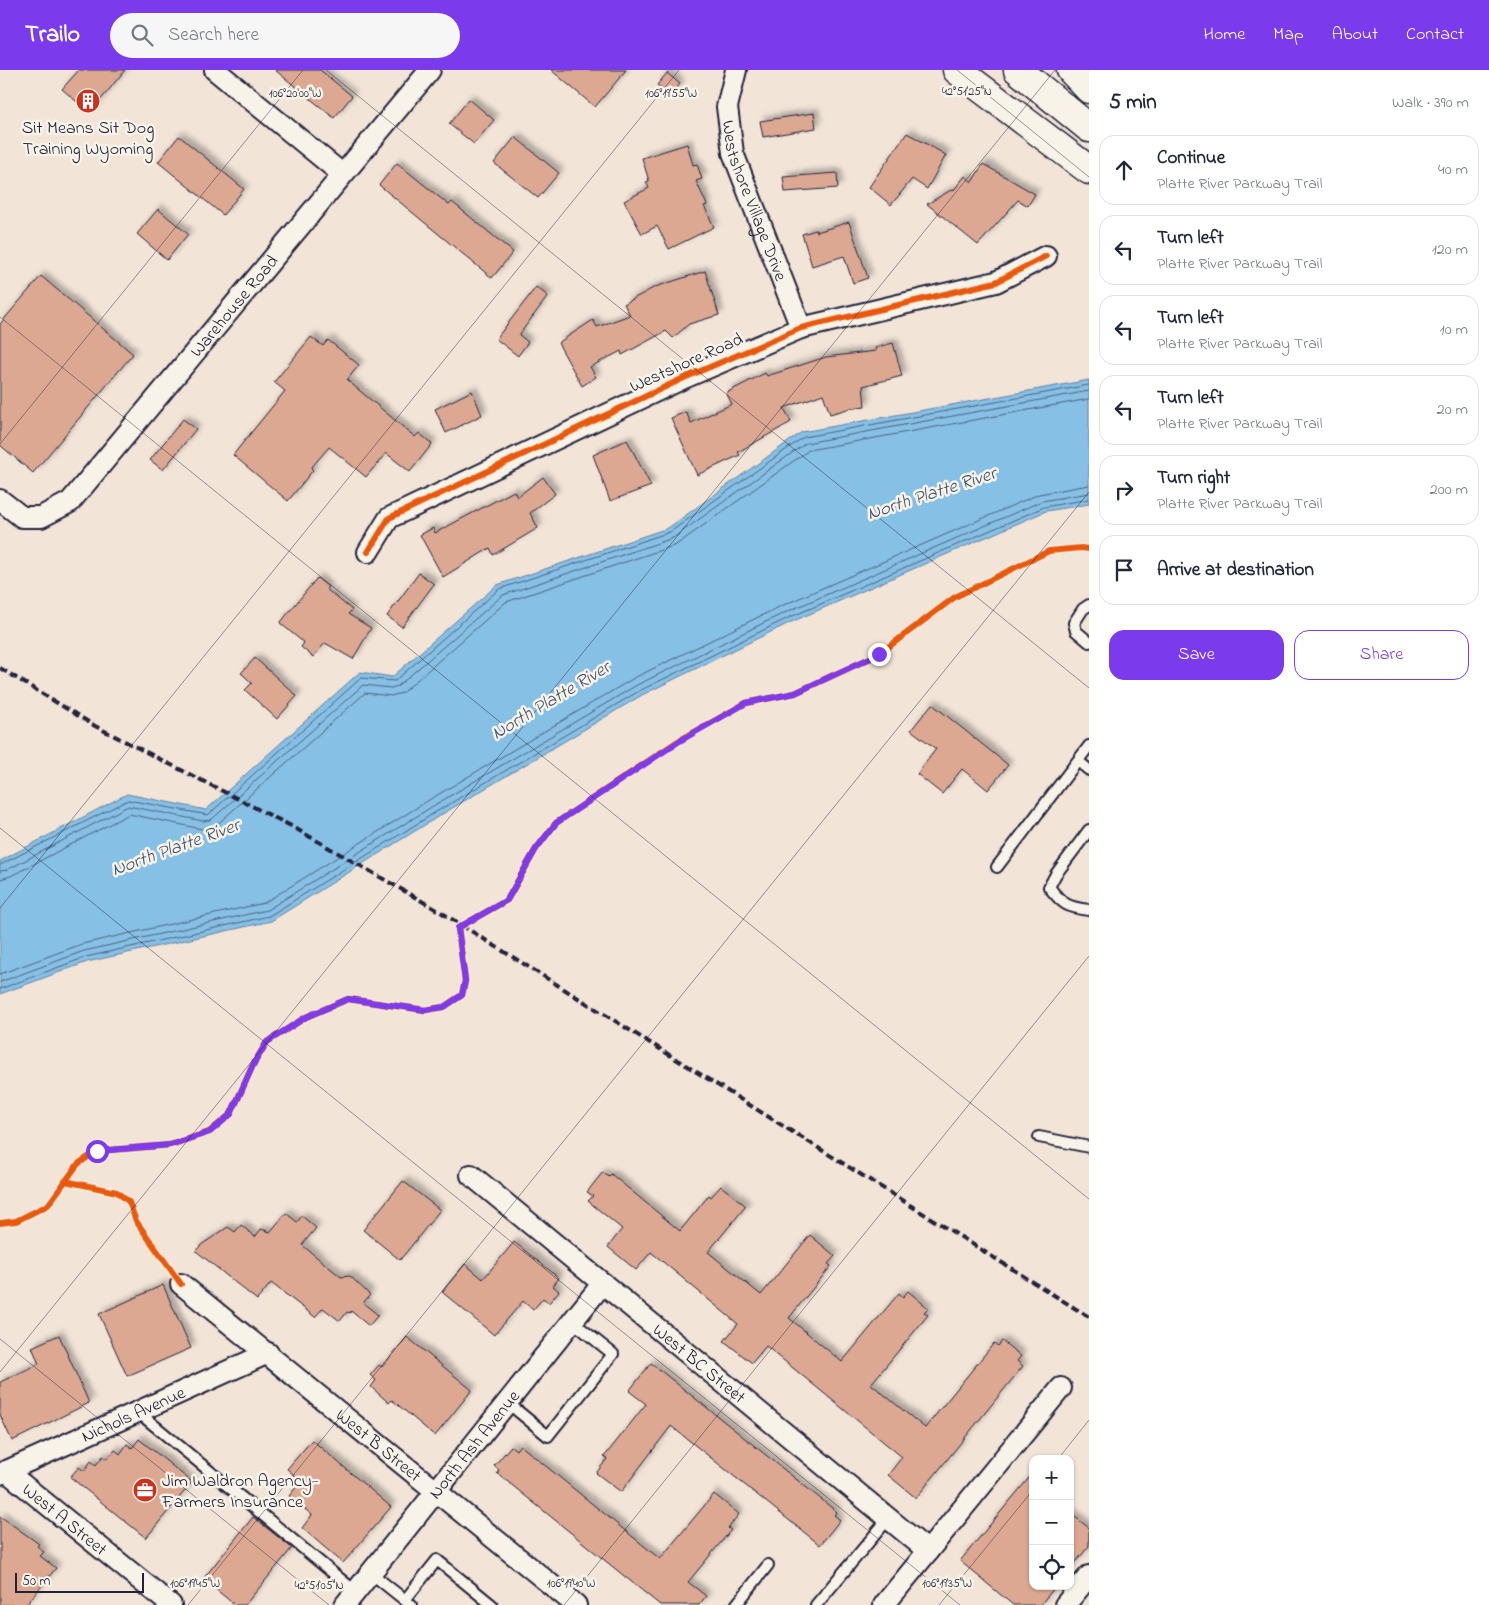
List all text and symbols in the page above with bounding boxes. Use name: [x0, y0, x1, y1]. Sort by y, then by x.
search box: [110, 13, 460, 58]
text: Trailo: [25, 18, 80, 53]
icon: search: [128, 21, 156, 49]
text: Search here: [168, 22, 259, 49]
text: Home: [1204, 22, 1245, 48]
text: Map: [1273, 22, 1304, 48]
text: About: [1332, 22, 1378, 48]
text: Contact: [1406, 22, 1464, 48]
text: 42°51'25"N: [942, 83, 992, 101]
text: 106°20'00"W: [269, 85, 321, 103]
text: 106°19'55"W: [645, 85, 697, 103]
building icon: Sit Means Sit Dog Training Wyoming: [75, 88, 101, 114]
text: 5 min: [1109, 88, 1157, 118]
text: Walk · 390 m: [1392, 91, 1469, 115]
place label: Sit Means Sit Dog Training Wyoming: [22, 116, 154, 164]
street label: Westshore Village Drive: [714, 119, 793, 286]
text: Continue: [1157, 145, 1225, 172]
icon: ahead: [1110, 156, 1138, 184]
text: 40 m: [1438, 158, 1468, 182]
text: Platte River Parkway Trail: [1157, 172, 1322, 196]
text: Turn left: [1157, 225, 1224, 252]
icon: left: [1110, 236, 1138, 264]
text: 120 m: [1432, 238, 1468, 262]
street label: Warehouse Road: [185, 250, 286, 364]
text: Platte River Parkway Trail: [1157, 252, 1322, 276]
text: Turn left: [1157, 305, 1224, 332]
icon: left: [1110, 316, 1138, 344]
text: 10 m: [1440, 318, 1468, 342]
street label: Westshore Road: [626, 327, 748, 400]
text: Platte River Parkway Trail: [1157, 332, 1322, 356]
text: Turn left: [1157, 385, 1224, 412]
icon: left: [1110, 396, 1138, 424]
text: 20 m: [1437, 398, 1468, 422]
text: Platte River Parkway Trail: [1157, 412, 1322, 436]
water label: North Platte River: [864, 460, 1002, 528]
text: Turn right: [1157, 465, 1230, 492]
icon: right: [1110, 476, 1138, 504]
text: 200 m: [1430, 478, 1468, 502]
text: Platte River Parkway Trail: [1157, 492, 1322, 516]
icon: arrive: [1110, 556, 1138, 584]
text: Arrive at destination: [1157, 557, 1314, 584]
button: Save: [1109, 630, 1284, 680]
button: Share: [1294, 630, 1469, 680]
route end: [868, 643, 891, 666]
water label: North Platte River: [487, 654, 618, 747]
water label: North Platte River: [108, 812, 246, 884]
route start: [86, 1140, 109, 1163]
street label: West BC Street: [646, 1318, 750, 1411]
street label: Nichols Avenue: [78, 1381, 191, 1451]
street label: North Ash Avenue: [424, 1385, 528, 1506]
street label: West B Street: [329, 1404, 426, 1489]
map controls: [1029, 1455, 1074, 1590]
button: +: [1029, 1455, 1074, 1500]
place label: Jim Waldron Agency- Farmers Insurance: [161, 1469, 319, 1516]
office icon: Jim Waldron Agency- Farmers Insurance: [132, 1477, 158, 1503]
street label: West A Street: [16, 1478, 112, 1563]
button: −: [1029, 1500, 1074, 1545]
button: locate: [1029, 1545, 1074, 1590]
scale bar: [15, 1570, 144, 1593]
text: 50 m: [22, 1571, 50, 1592]
text: 106°19'45"W: [170, 1575, 220, 1593]
text: 106°19'40"W: [547, 1575, 595, 1593]
text: 106°19'35"W: [922, 1575, 972, 1593]
text: 42°51'05"N: [294, 1577, 344, 1595]

